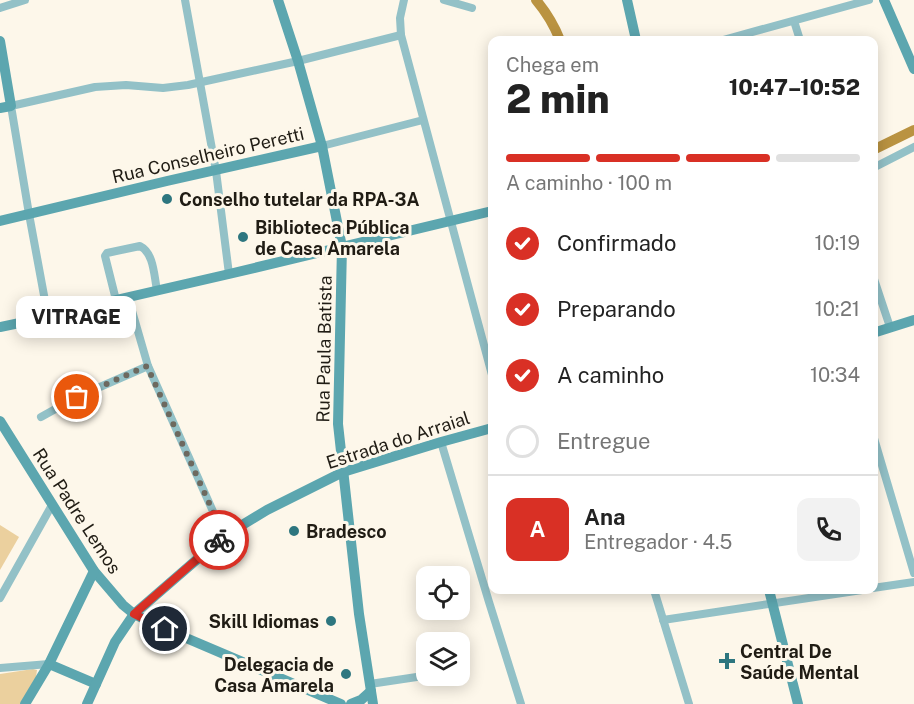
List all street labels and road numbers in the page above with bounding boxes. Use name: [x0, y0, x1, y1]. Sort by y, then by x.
street label: Rua Conselheiro Peretti: [110, 123, 306, 187]
street label: Rua Paula Batista: [312, 275, 336, 423]
street label: Estrada do Arraial: [323, 407, 473, 473]
street label: Rua Padre Lemos: [29, 444, 125, 578]

